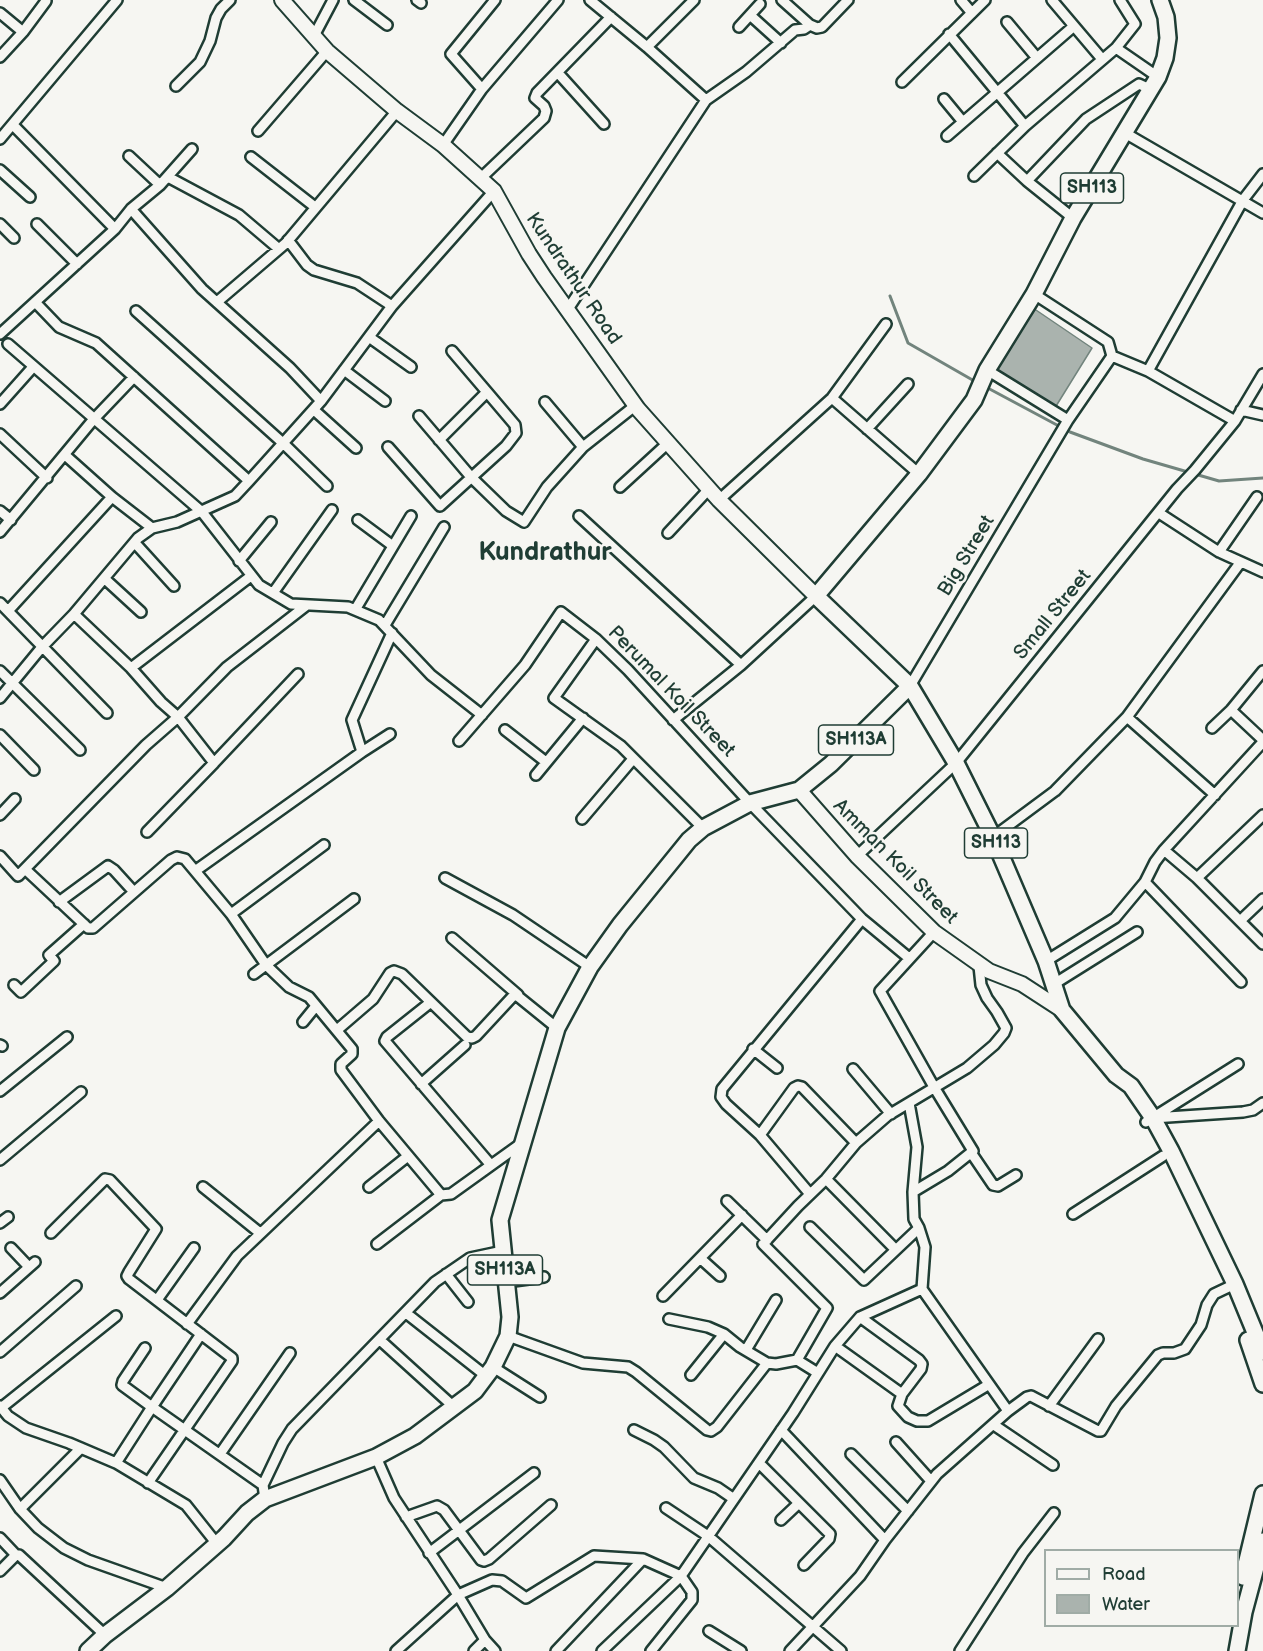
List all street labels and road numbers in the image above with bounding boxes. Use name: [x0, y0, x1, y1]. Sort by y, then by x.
road number: SH113: [1060, 173, 1124, 203]
street label: Kundrathur Road: [520, 209, 626, 349]
street label: Big Street: [933, 511, 1001, 601]
street label: Small Street: [1009, 565, 1097, 665]
street label: Perumal Koil Street: [602, 621, 740, 763]
road number: SH113A: [818, 725, 894, 755]
street label: Amman Koil Street: [828, 795, 962, 929]
road number: SH113: [964, 828, 1028, 858]
road number: SH113A: [468, 1255, 542, 1285]

